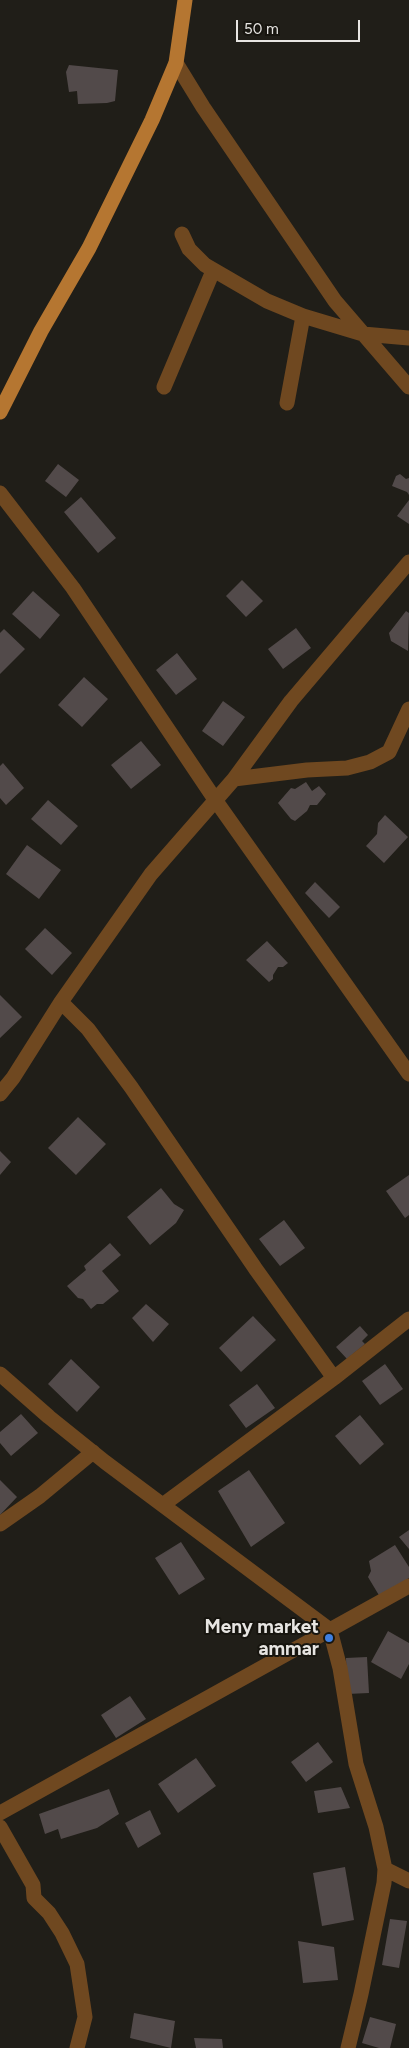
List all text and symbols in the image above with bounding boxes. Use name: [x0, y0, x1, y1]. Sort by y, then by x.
scale bar: [239, 10, 363, 42]
text: 50 m: [244, 20, 279, 38]
place label: Meny market ammar: [204, 1616, 319, 1660]
marker: Meny market ammar: [323, 1632, 335, 1644]

